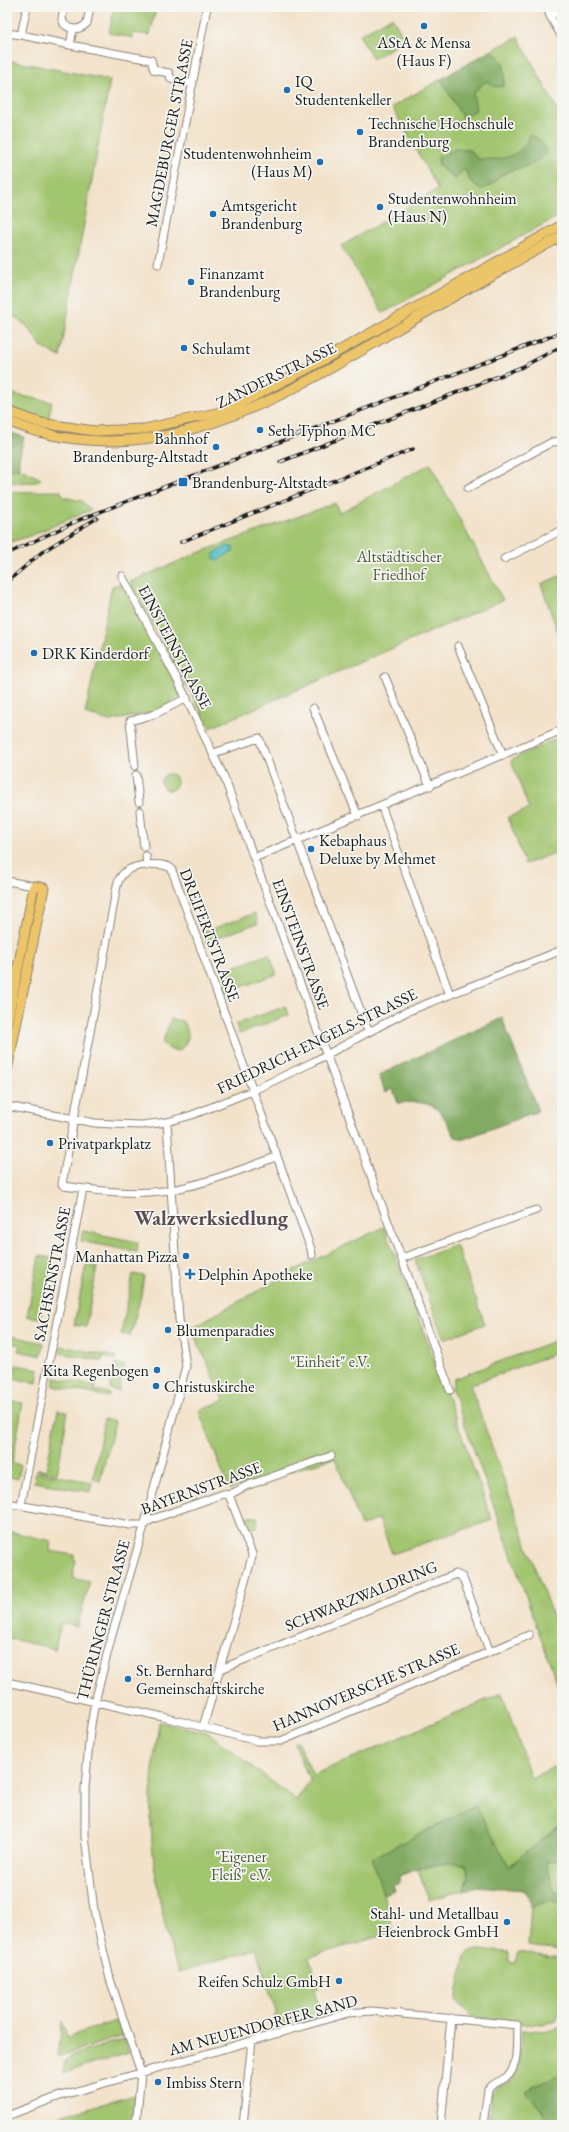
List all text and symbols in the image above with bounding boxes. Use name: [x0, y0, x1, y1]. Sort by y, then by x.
marker: AStA & Mensa (Haus F): [419, 21, 429, 31]
place label: AStA & Mensa (Haus F): [376, 32, 471, 71]
street label: MAGDEBURGER STRASSE: [140, 37, 198, 229]
place label: IQ Studentenkeller: [295, 71, 392, 110]
marker: IQ Studentenkeller: [282, 85, 292, 95]
place label: Technische Hochschule Brandenburg: [368, 113, 514, 152]
marker: Technische Hochschule Brandenburg: [355, 127, 365, 137]
place label: Studentenwohnheim (Haus M): [183, 143, 313, 182]
marker: Studentenwohnheim (Haus M): [315, 157, 325, 167]
place label: Studentenwohnheim (Haus N): [388, 188, 517, 227]
place label: Amtsgericht Brandenburg: [220, 195, 303, 234]
marker: Studentenwohnheim (Haus N): [375, 202, 385, 212]
marker: Amtsgericht Brandenburg: [208, 209, 218, 219]
place label: Finanzamt Brandenburg: [199, 263, 281, 302]
marker: Finanzamt Brandenburg: [186, 277, 196, 287]
street label: ZANDERSTRASSE: [212, 337, 340, 413]
place label: Schulamt: [192, 338, 250, 359]
marker: Schulamt: [179, 343, 189, 353]
place label: Seth Typhon MC: [268, 420, 376, 441]
marker: Seth Typhon MC: [255, 425, 265, 435]
place label: Bahnhof Brandenburg-Altstadt: [73, 428, 210, 467]
marker: Bahnhof Brandenburg-Altstadt: [211, 442, 221, 452]
place label: Brandenburg-Altstadt: [192, 472, 327, 493]
marker: Brandenburg-Altstadt: [177, 476, 189, 488]
park label: Altstädtischer Friedhof: [355, 546, 442, 585]
street label: EINSTEINSTRASSE: [133, 581, 217, 713]
place label: DRK Kinderdorf: [42, 643, 151, 664]
marker: DRK Kinderdorf: [29, 648, 39, 658]
place label: Kebaphaus Deluxe by Mehmet: [319, 830, 436, 869]
marker: Kebaphaus Deluxe by Mehmet: [306, 844, 316, 854]
street label: DREIFERTSTRASSE: [175, 865, 245, 1005]
street label: EINSTEINSTRASSE: [268, 876, 334, 1012]
street label: FRIEDRICH-ENGELS-STRASSE: [213, 983, 421, 1099]
place label: Privatparkplatz: [58, 1133, 151, 1154]
marker: Privatparkplatz: [45, 1138, 55, 1148]
street label: SACHSENSTRASSE: [29, 1205, 75, 1343]
district label: Walzwerksiedlung: [134, 1205, 289, 1231]
place label: Manhattan Pizza: [75, 1246, 179, 1267]
marker: Manhattan Pizza: [181, 1251, 191, 1261]
place label: Delphin Apotheke: [198, 1264, 313, 1285]
marker: Delphin Apotheke: [185, 1269, 195, 1279]
place label: Blumenparadies: [176, 1320, 274, 1341]
marker: Blumenparadies: [163, 1325, 173, 1335]
park label: "Einheit" e.V.: [290, 1351, 370, 1372]
place label: Kita Regenbogen: [42, 1360, 150, 1381]
marker: Kita Regenbogen: [152, 1365, 162, 1375]
place label: Christuskirche: [164, 1376, 254, 1397]
marker: Christuskirche: [151, 1381, 161, 1391]
street label: BAYERNSTRASSE: [138, 1456, 264, 1520]
street label: THÜRINGER STRASSE: [71, 1537, 135, 1703]
street label: SCHWARZWALDRING: [282, 1556, 441, 1636]
street label: HANNOVERSCHE STRASSE: [269, 1638, 463, 1736]
place label: St. Bernhard Gemeinschaftskirche: [136, 1660, 264, 1699]
marker: St. Bernhard Gemeinschaftskirche: [123, 1674, 133, 1684]
park label: "Eigener Fleiß" e.V.: [211, 1846, 271, 1885]
place label: Stahl- und Metallbau Heienbrock GmbH: [370, 1903, 500, 1942]
marker: Stahl- und Metallbau Heienbrock GmbH: [502, 1917, 512, 1927]
place label: Reifen Schulz GmbH: [198, 1971, 331, 1992]
marker: Reifen Schulz GmbH: [334, 1976, 344, 1986]
street label: AM NEUENDORFER SAND: [165, 1990, 360, 2061]
place label: Imbiss Stern: [166, 2072, 243, 2093]
marker: Imbiss Stern: [153, 2077, 163, 2087]

